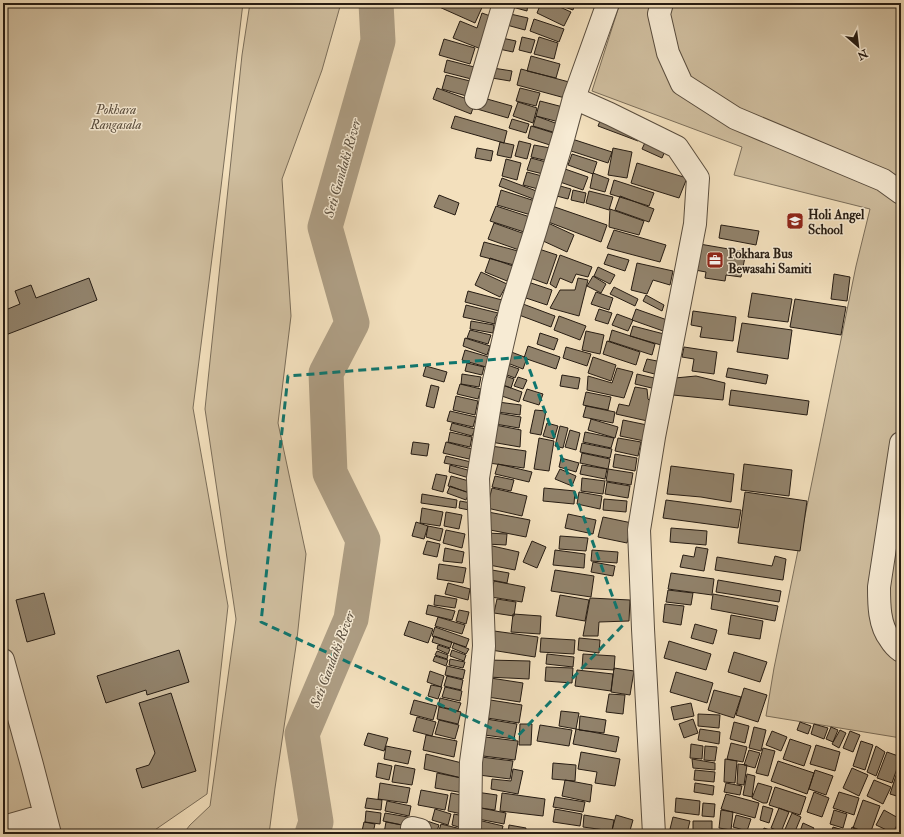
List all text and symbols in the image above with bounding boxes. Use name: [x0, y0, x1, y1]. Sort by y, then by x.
north arrow: [838, 26, 878, 66]
text: N: [854, 46, 871, 63]
park label: Pokhara Rangasala: [90, 102, 141, 133]
water label: Seti Gandaki River: [320, 116, 365, 220]
place label: Holi Angel School: [808, 207, 865, 238]
school or university icon: Holi Angel School: [785, 211, 805, 231]
place label: Pokhara Bus Bewasahi Samiti: [728, 246, 812, 277]
office icon: Pokhara Bus Bewasahi Samiti: [705, 250, 725, 270]
water label: Seti Gandaki River: [306, 608, 359, 711]

